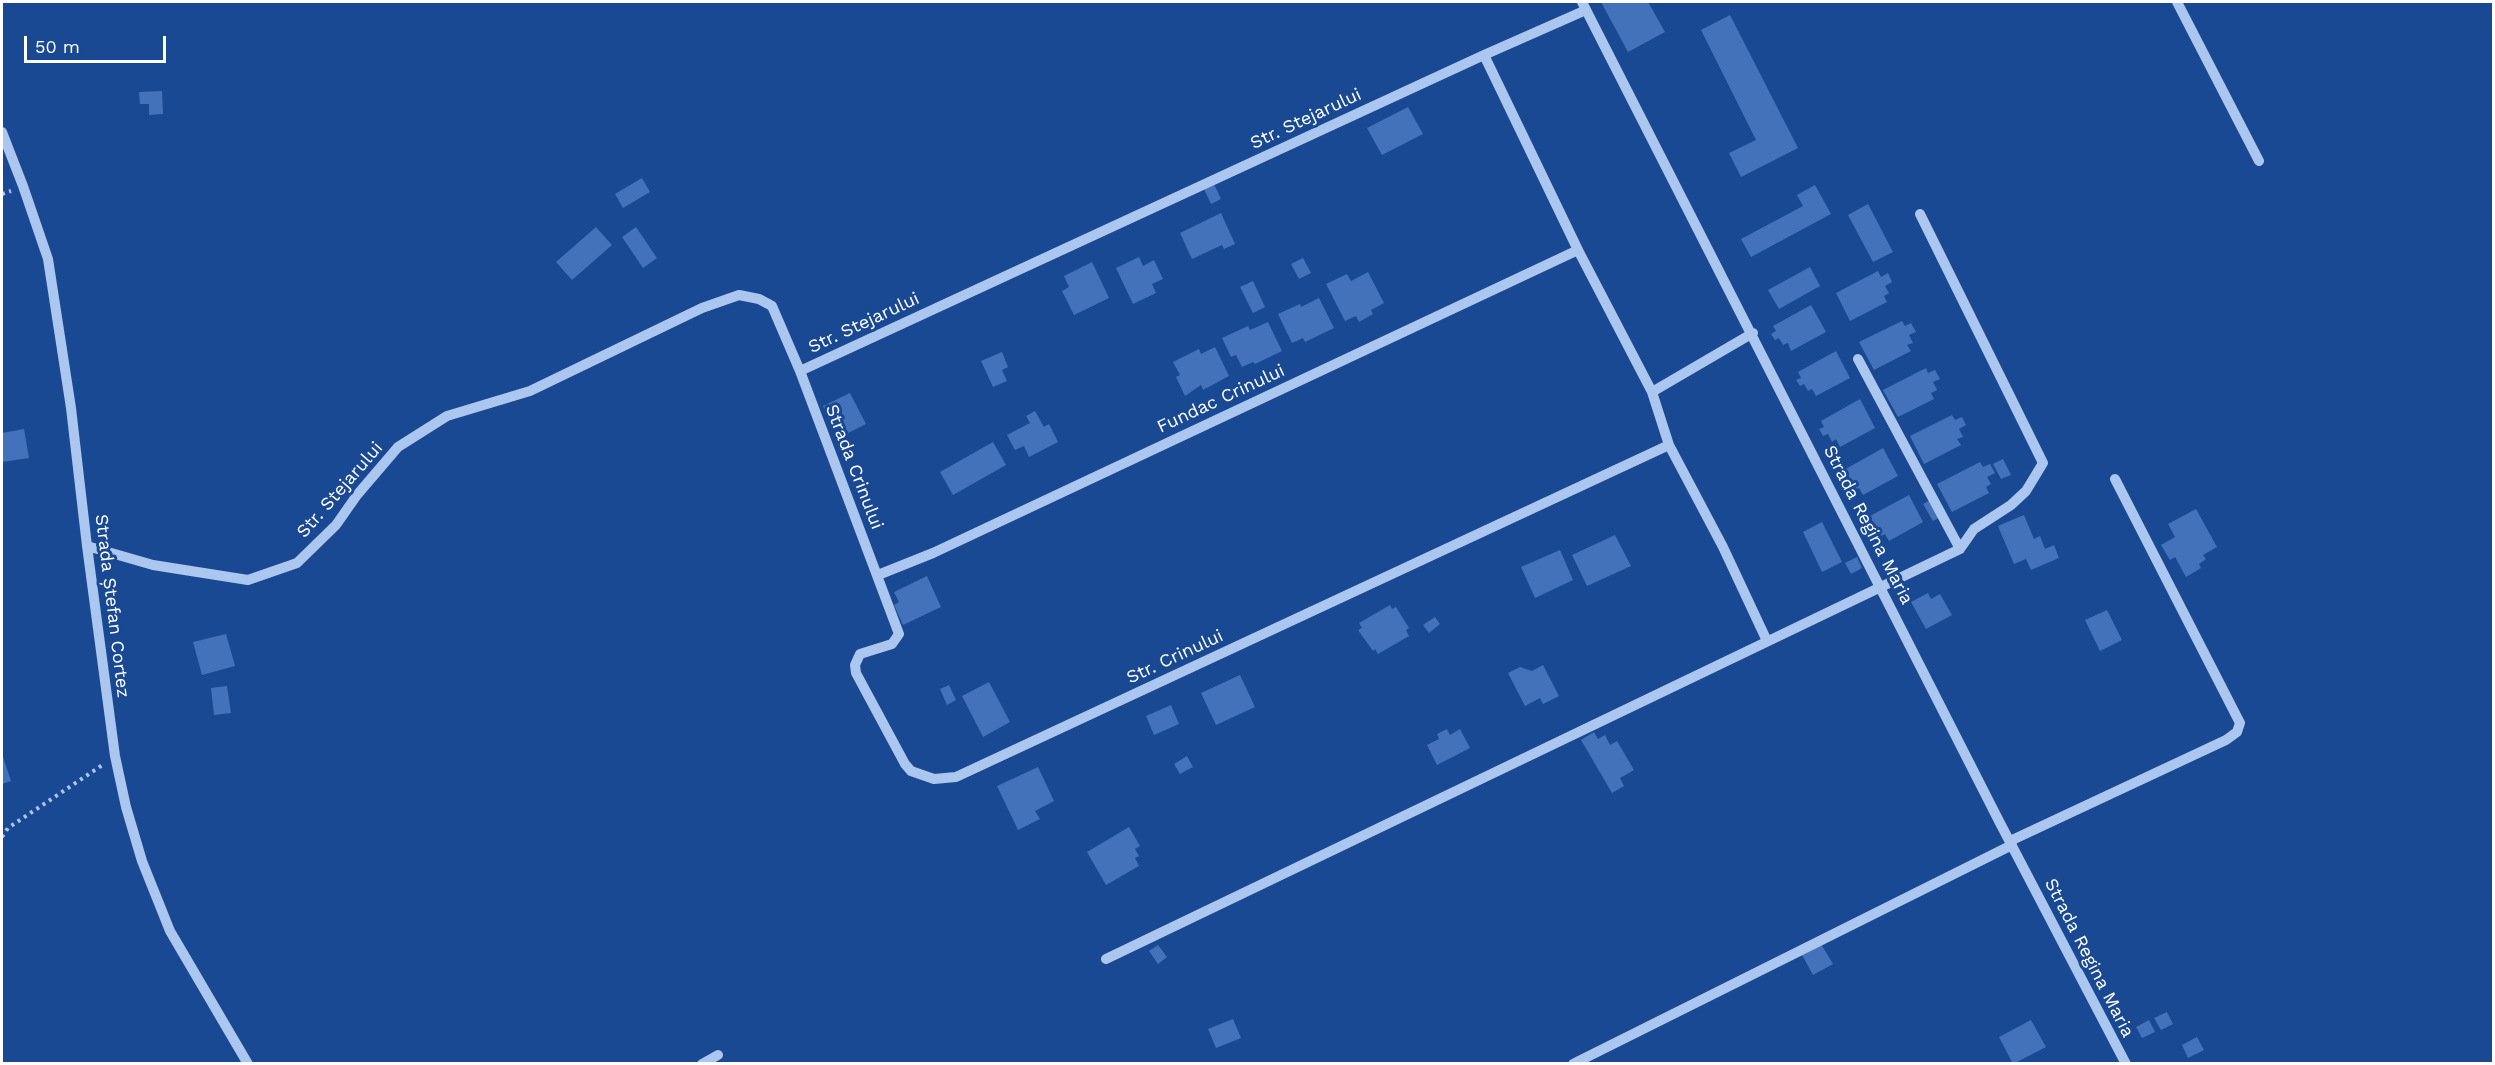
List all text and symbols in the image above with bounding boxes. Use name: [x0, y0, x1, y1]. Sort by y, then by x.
scale bar: [27, 24, 170, 62]
text: 50 m: [35, 36, 80, 57]
street label: Str. Stejarului: [1247, 84, 1365, 154]
street label: Str. Stejarului: [805, 288, 923, 358]
street label: Fundac Crinului: [1154, 360, 1288, 438]
street label: Strada Crinului: [820, 401, 888, 533]
street label: Str. Stejarului: [292, 438, 388, 542]
street label: Strada Regina Maria: [1819, 442, 1917, 608]
street label: Strada Ștefan Cortez: [90, 513, 134, 699]
street label: Str. Crinului: [1123, 625, 1227, 689]
street label: Strada Regina Maria: [2040, 875, 2138, 1041]

